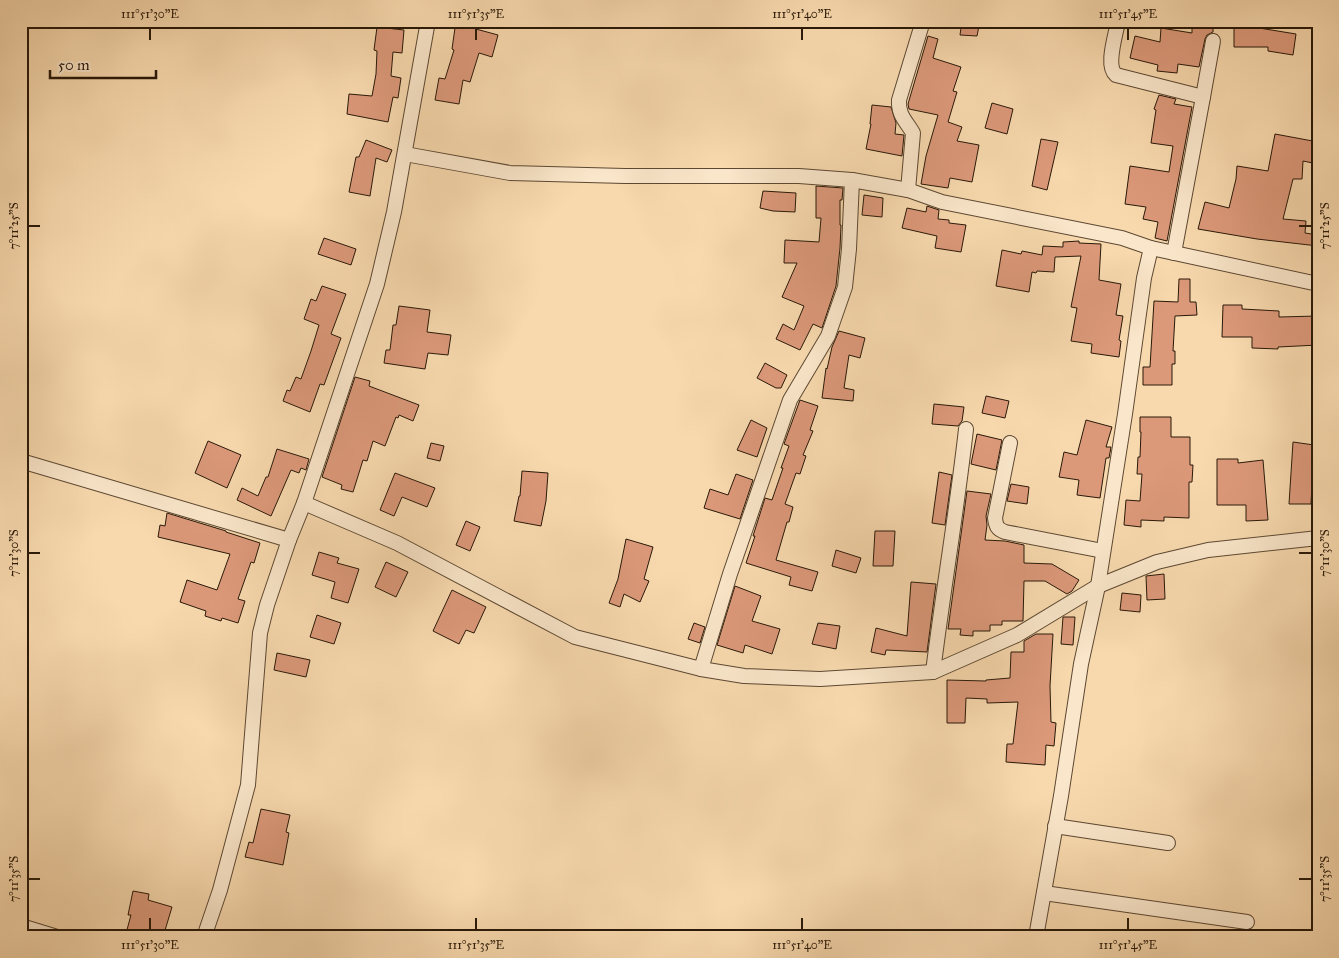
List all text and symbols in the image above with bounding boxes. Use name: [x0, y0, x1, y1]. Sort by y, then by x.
text: 111°51'30"E: [121, 7, 179, 21]
text: 111°51'35"E: [448, 7, 505, 21]
text: 111°51'40"E: [772, 7, 832, 21]
text: 111°51'45"E: [1099, 7, 1158, 21]
scale bar: [50, 48, 156, 80]
text: 50 m: [58, 56, 90, 74]
text: 7°11'25"S: [7, 202, 21, 250]
text: 7°11'25"S: [1318, 202, 1332, 250]
text: 7°11'30"S: [7, 529, 21, 577]
text: 7°11'30"S: [1318, 529, 1332, 577]
text: 7°11'35"S: [7, 856, 21, 902]
text: 7°11'35"S: [1318, 856, 1332, 902]
text: 111°51'30"E: [121, 938, 179, 952]
text: 111°51'35"E: [448, 938, 505, 952]
text: 111°51'40"E: [772, 938, 832, 952]
text: 111°51'45"E: [1099, 938, 1158, 952]

